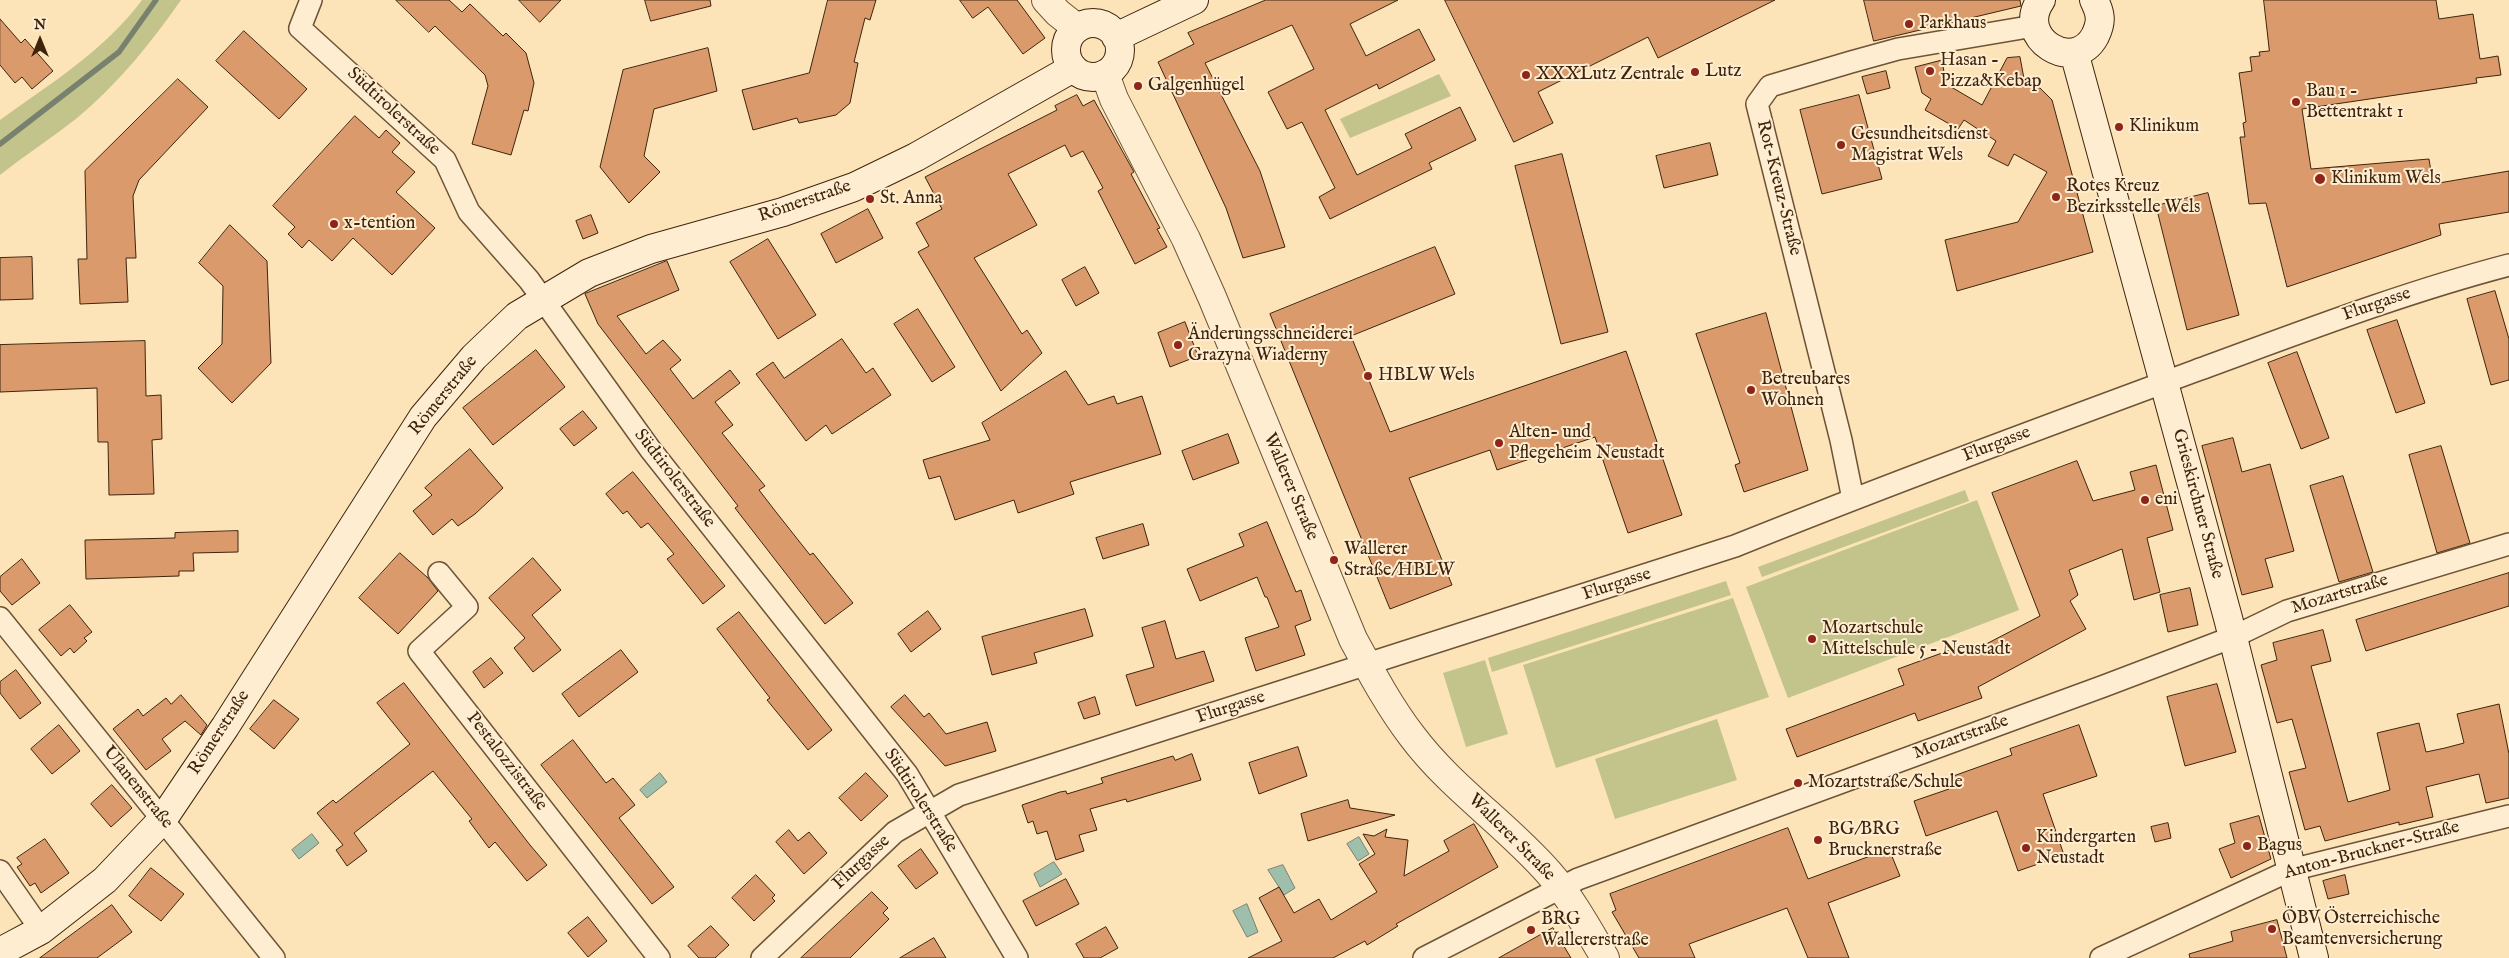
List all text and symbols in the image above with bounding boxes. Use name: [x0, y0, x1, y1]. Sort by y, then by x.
place label: Parkhaus: [1919, 13, 1986, 35]
north arrow: [15, 15, 65, 65]
text: N: [34, 16, 46, 34]
marker: Parkhaus: [1903, 18, 1915, 30]
place label: Hasan - Pizza&Kebap: [1940, 50, 2042, 92]
place label: Lutz: [1705, 61, 1742, 83]
street label: Südtirolerstraße: [342, 63, 444, 161]
place label: XXXLutz Zentrale: [1536, 64, 1684, 86]
marker: Hasan - Pizza&Kebap: [1924, 65, 1936, 77]
marker: Lutz: [1689, 66, 1701, 78]
marker: XXXLutz Zentrale: [1520, 69, 1532, 81]
place label: Galgenhügel: [1148, 75, 1244, 97]
marker: Galgenhügel: [1132, 80, 1144, 92]
place label: Bau 1 - Bettentrakt 1: [2306, 81, 2403, 124]
marker: Bau 1 - Bettentrakt 1: [2290, 96, 2302, 108]
place label: Klinikum: [2129, 116, 2199, 138]
street label: Rot-Kreuz-Straße: [1751, 118, 1805, 258]
marker: Klinikum: [2113, 121, 2125, 133]
place label: Gesundheitsdienst Magistrat Wels: [1851, 124, 1988, 166]
marker: Gesundheitsdienst Magistrat Wels: [1835, 139, 1847, 151]
place label: Klinikum Wels: [2331, 168, 2441, 190]
marker: Klinikum Wels: [2313, 172, 2327, 186]
street label: Römerstraße: [756, 176, 854, 228]
place label: Rotes Kreuz Bezirksstelle Wels: [2066, 176, 2200, 218]
place label: St. Anna: [880, 188, 942, 210]
marker: Rotes Kreuz Bezirksstelle Wels: [2050, 191, 2062, 203]
marker: St. Anna: [864, 193, 876, 205]
place label: x-tention: [344, 213, 415, 235]
marker: x-tention: [328, 218, 340, 230]
street label: Flurgasse: [2340, 283, 2414, 327]
place label: Änderungsschneiderei Grazyna Wiaderny: [1188, 324, 1353, 366]
marker: Änderungsschneiderei Grazyna Wiaderny: [1172, 339, 1184, 351]
street label: Römerstraße: [405, 352, 483, 440]
place label: HBLW Wels: [1378, 365, 1475, 387]
place label: Betreubares Wohnen: [1761, 369, 1850, 412]
marker: HBLW Wels: [1362, 370, 1374, 382]
marker: Betreubares Wohnen: [1745, 384, 1757, 396]
place label: Alten- und Pflegeheim Neustadt: [1509, 422, 1665, 464]
street label: Flurgasse: [1960, 422, 2034, 468]
street label: Südtirolerstraße: [629, 425, 719, 533]
street label: Grieskirchner Straße: [2167, 427, 2227, 581]
street label: Wallerer Straße: [1258, 430, 1322, 544]
marker: Alten- und Pflegeheim Neustadt: [1493, 437, 1505, 449]
place label: eni: [2155, 489, 2178, 511]
marker: eni: [2139, 494, 2151, 506]
place label: Wallerer Straße/HBLW: [1344, 539, 1454, 582]
marker: Wallerer Straße/HBLW: [1328, 554, 1340, 566]
street label: Flurgasse: [1580, 564, 1654, 606]
street label: Mozartstraße: [2289, 570, 2391, 620]
place label: Mozartschule Mittelschule 5 - Neustadt: [1822, 618, 2011, 660]
marker: Mozartschule Mittelschule 5 - Neustadt: [1806, 633, 1818, 645]
street label: Römerstraße: [185, 687, 255, 779]
street label: Flurgasse: [1194, 687, 1268, 729]
street label: Pestalozzistraße: [461, 708, 551, 816]
street label: Mozartstraße: [1910, 711, 2012, 765]
street label: Ulanenstraße: [97, 742, 177, 834]
street label: Südtirolerstraße: [878, 745, 962, 857]
place label: Mozartstraße/Schule: [1808, 772, 1963, 794]
marker: Mozartstraße/Schule: [1792, 777, 1804, 789]
street label: Wallerer Straße: [1463, 790, 1559, 886]
street label: Anton-Bruckner-Straße: [2282, 817, 2462, 885]
place label: BG/BRG Brucknerstraße: [1828, 819, 1942, 862]
place label: Kindergarten Neustadt: [2036, 827, 2136, 870]
street label: Flurgasse: [829, 831, 895, 895]
marker: BG/BRG Brucknerstraße: [1812, 834, 1824, 846]
place label: Bagus: [2257, 835, 2302, 857]
marker: Bagus: [2241, 840, 2253, 852]
marker: Kindergarten Neustadt: [2020, 842, 2032, 854]
place label: ÖBV Österreichische Beamtenversicherung: [2282, 908, 2442, 951]
place label: BRG Wallererstraße: [1541, 909, 1649, 952]
marker: ÖBV Österreichische Beamtenversicherung: [2266, 923, 2278, 935]
marker: BRG Wallererstraße: [1525, 924, 1537, 936]

